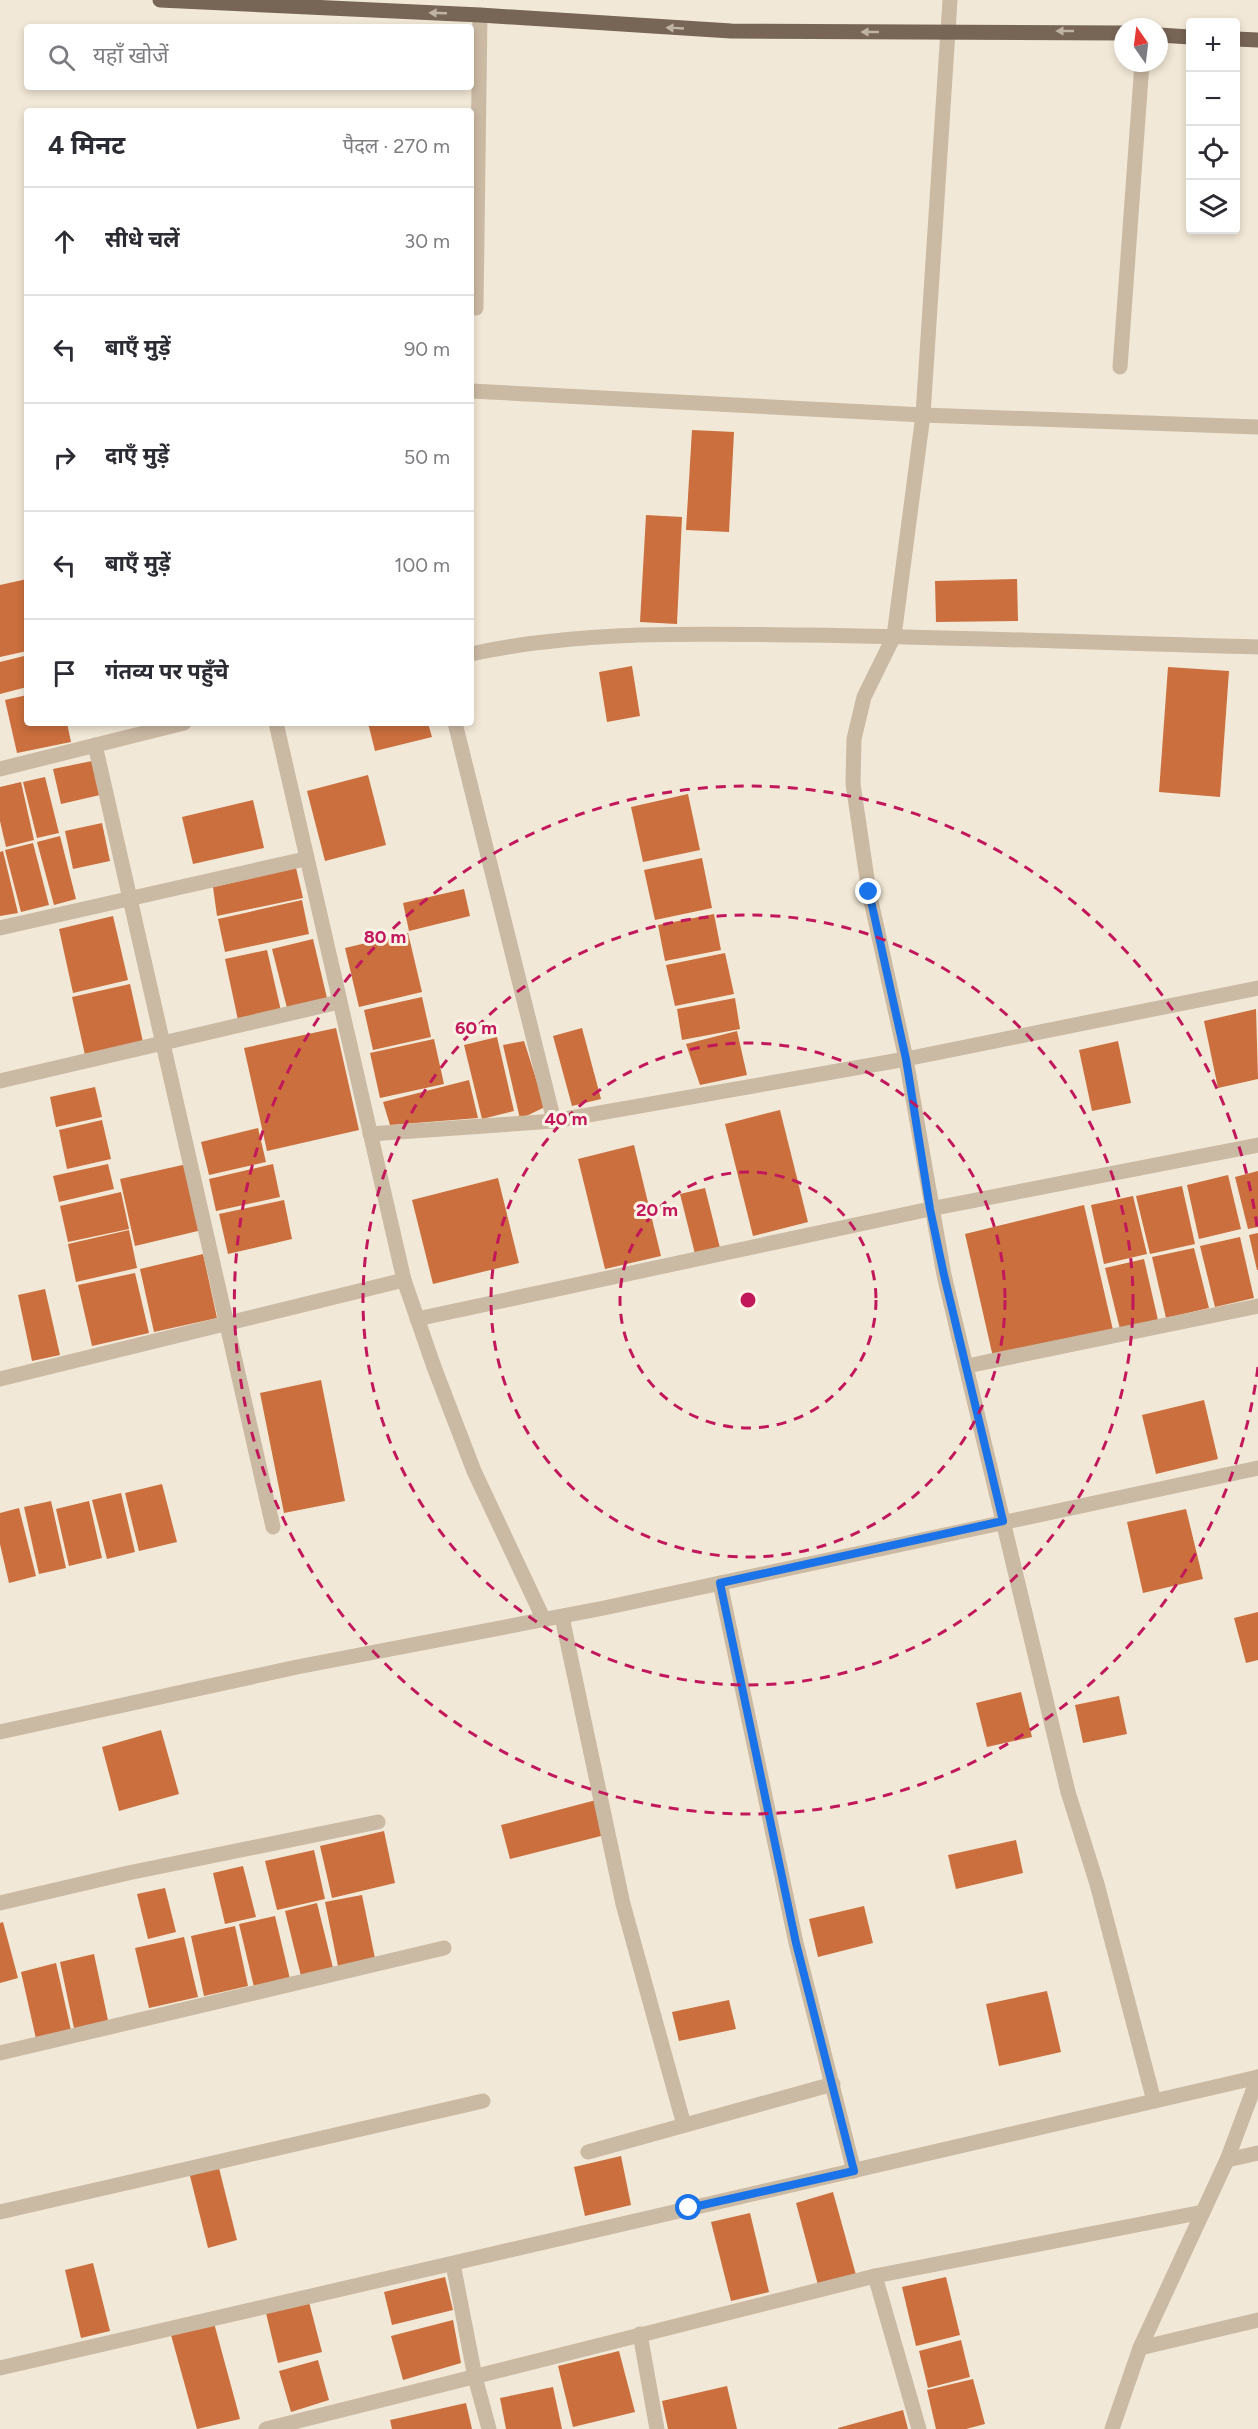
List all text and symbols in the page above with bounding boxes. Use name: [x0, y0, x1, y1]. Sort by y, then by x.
one-way arrow: [429, 9, 448, 18]
north arrow: [1114, 18, 1168, 72]
map controls: [1186, 18, 1240, 234]
button: +: [1186, 18, 1240, 72]
one-way arrow: [665, 23, 684, 33]
search box: [24, 24, 474, 90]
one-way arrow: [1055, 26, 1074, 36]
one-way arrow: [860, 27, 879, 37]
icon: search: [45, 41, 78, 74]
text: यहाँ खोजें: [93, 42, 169, 69]
button: −: [1186, 72, 1240, 126]
button: locate: [1186, 126, 1240, 180]
text: 4 मिनट: [48, 129, 125, 161]
text: पैदल · 270 m: [343, 134, 450, 158]
button: layers: [1186, 180, 1240, 234]
icon: ahead: [48, 225, 81, 258]
text: सीधे चलें: [105, 226, 180, 253]
text: 30 m: [404, 229, 450, 253]
icon: left: [48, 333, 81, 366]
text: बाएँ मुड़ें: [105, 334, 171, 361]
text: 90 m: [404, 337, 450, 361]
icon: right: [48, 441, 81, 474]
text: दाएँ मुड़ें: [105, 442, 169, 469]
text: 50 m: [404, 445, 450, 469]
icon: left: [48, 549, 81, 582]
text: बाएँ मुड़ें: [105, 550, 171, 577]
text: 100 m: [394, 553, 450, 577]
icon: arrive: [48, 657, 81, 690]
text: गंतव्य पर पहुँचे: [105, 658, 229, 685]
route end: [855, 878, 881, 904]
text: 80 m: [364, 926, 406, 948]
text: 60 m: [455, 1017, 497, 1039]
text: 40 m: [544, 1108, 588, 1130]
text: 20 m: [636, 1199, 678, 1221]
centre of rings: [738, 1290, 758, 1310]
route start: [675, 2194, 701, 2220]

